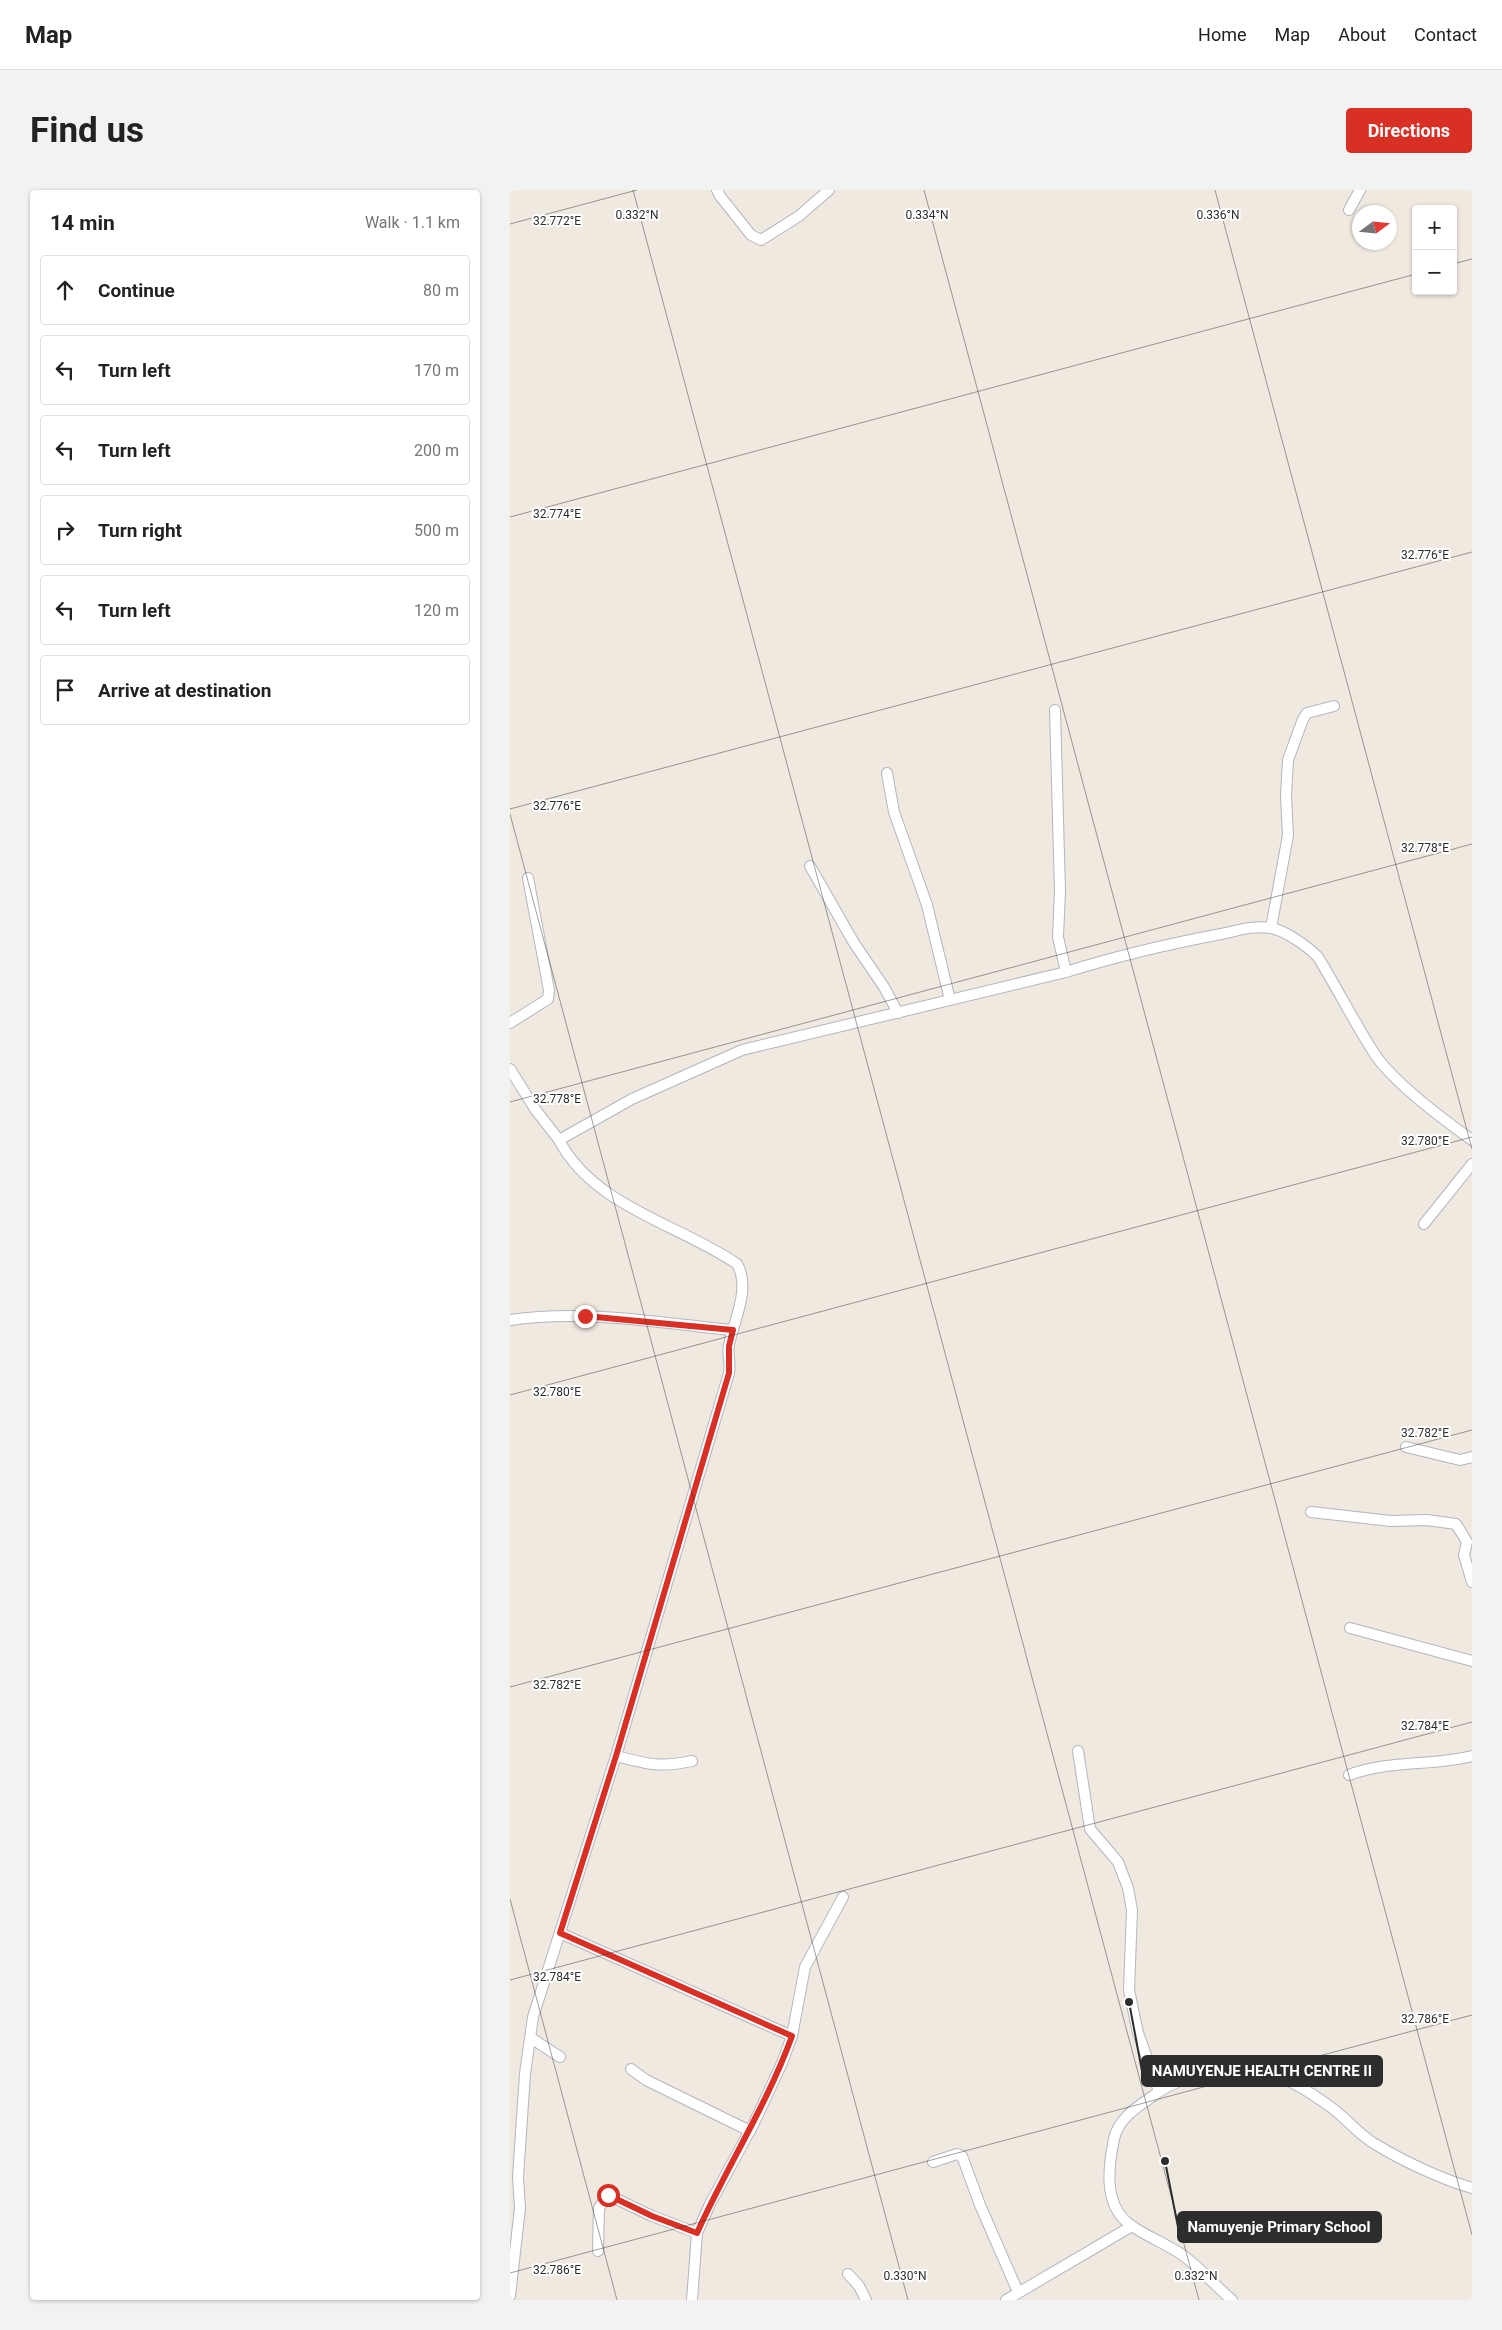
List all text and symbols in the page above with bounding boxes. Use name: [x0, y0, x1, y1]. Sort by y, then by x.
text: Map: [25, 21, 72, 49]
text: Home: [1198, 24, 1247, 45]
text: Map: [1275, 24, 1310, 45]
text: About: [1338, 24, 1386, 45]
text: Contact: [1414, 24, 1477, 45]
button: Directions: [1346, 108, 1472, 153]
text: Find us: [30, 110, 144, 151]
north arrow: [1352, 205, 1397, 250]
map controls: [1412, 205, 1457, 295]
button: +: [1412, 205, 1457, 250]
text: 0.332°N: [615, 208, 659, 222]
text: 0.334°N: [905, 208, 949, 222]
text: 0.336°N: [1196, 208, 1240, 222]
text: 14 min: [50, 211, 115, 235]
text: Walk · 1.1 km: [365, 213, 460, 232]
text: 32.772°E: [533, 214, 581, 228]
button: −: [1412, 250, 1457, 295]
icon: ahead: [51, 276, 79, 304]
text: Continue: [98, 279, 175, 302]
text: 80 m: [423, 281, 459, 300]
icon: left: [51, 356, 79, 384]
text: Turn left: [98, 359, 171, 382]
text: 170 m: [414, 361, 459, 380]
icon: left: [51, 436, 79, 464]
text: Turn left: [98, 439, 171, 462]
text: 200 m: [414, 441, 459, 460]
text: 32.774°E: [533, 507, 581, 521]
icon: right: [51, 516, 79, 544]
text: Turn right: [98, 519, 182, 542]
text: 500 m: [414, 521, 459, 540]
text: 32.776°E: [1401, 548, 1449, 562]
icon: left: [51, 596, 79, 624]
text: Turn left: [98, 599, 171, 622]
text: 120 m: [414, 601, 459, 620]
icon: arrive: [51, 676, 79, 704]
text: Arrive at destination: [98, 679, 271, 702]
text: 32.776°E: [533, 799, 581, 813]
text: 32.778°E: [1401, 841, 1449, 855]
text: 32.778°E: [533, 1092, 581, 1106]
text: 32.780°E: [1401, 1134, 1449, 1148]
route end: [574, 1305, 597, 1328]
text: 32.780°E: [533, 1385, 581, 1399]
text: 32.782°E: [1401, 1426, 1449, 1440]
text: 32.782°E: [533, 1678, 581, 1692]
text: 32.784°E: [1401, 1719, 1449, 1733]
text: 32.784°E: [533, 1970, 581, 1984]
text: 32.786°E: [1401, 2012, 1449, 2026]
callout: NAMUYENJE HEALTH CENTRE II: [1142, 2056, 1382, 2086]
text: NAMUYENJE HEALTH CENTRE II: [1152, 2062, 1372, 2080]
route start: [597, 2184, 620, 2207]
callout: Namuyenje Primary School: [1178, 2212, 1381, 2242]
text: Namuyenje Primary School: [1187, 2218, 1371, 2236]
text: 32.786°E: [533, 2263, 581, 2277]
text: 0.330°N: [883, 2269, 927, 2283]
text: 0.332°N: [1174, 2269, 1218, 2283]

